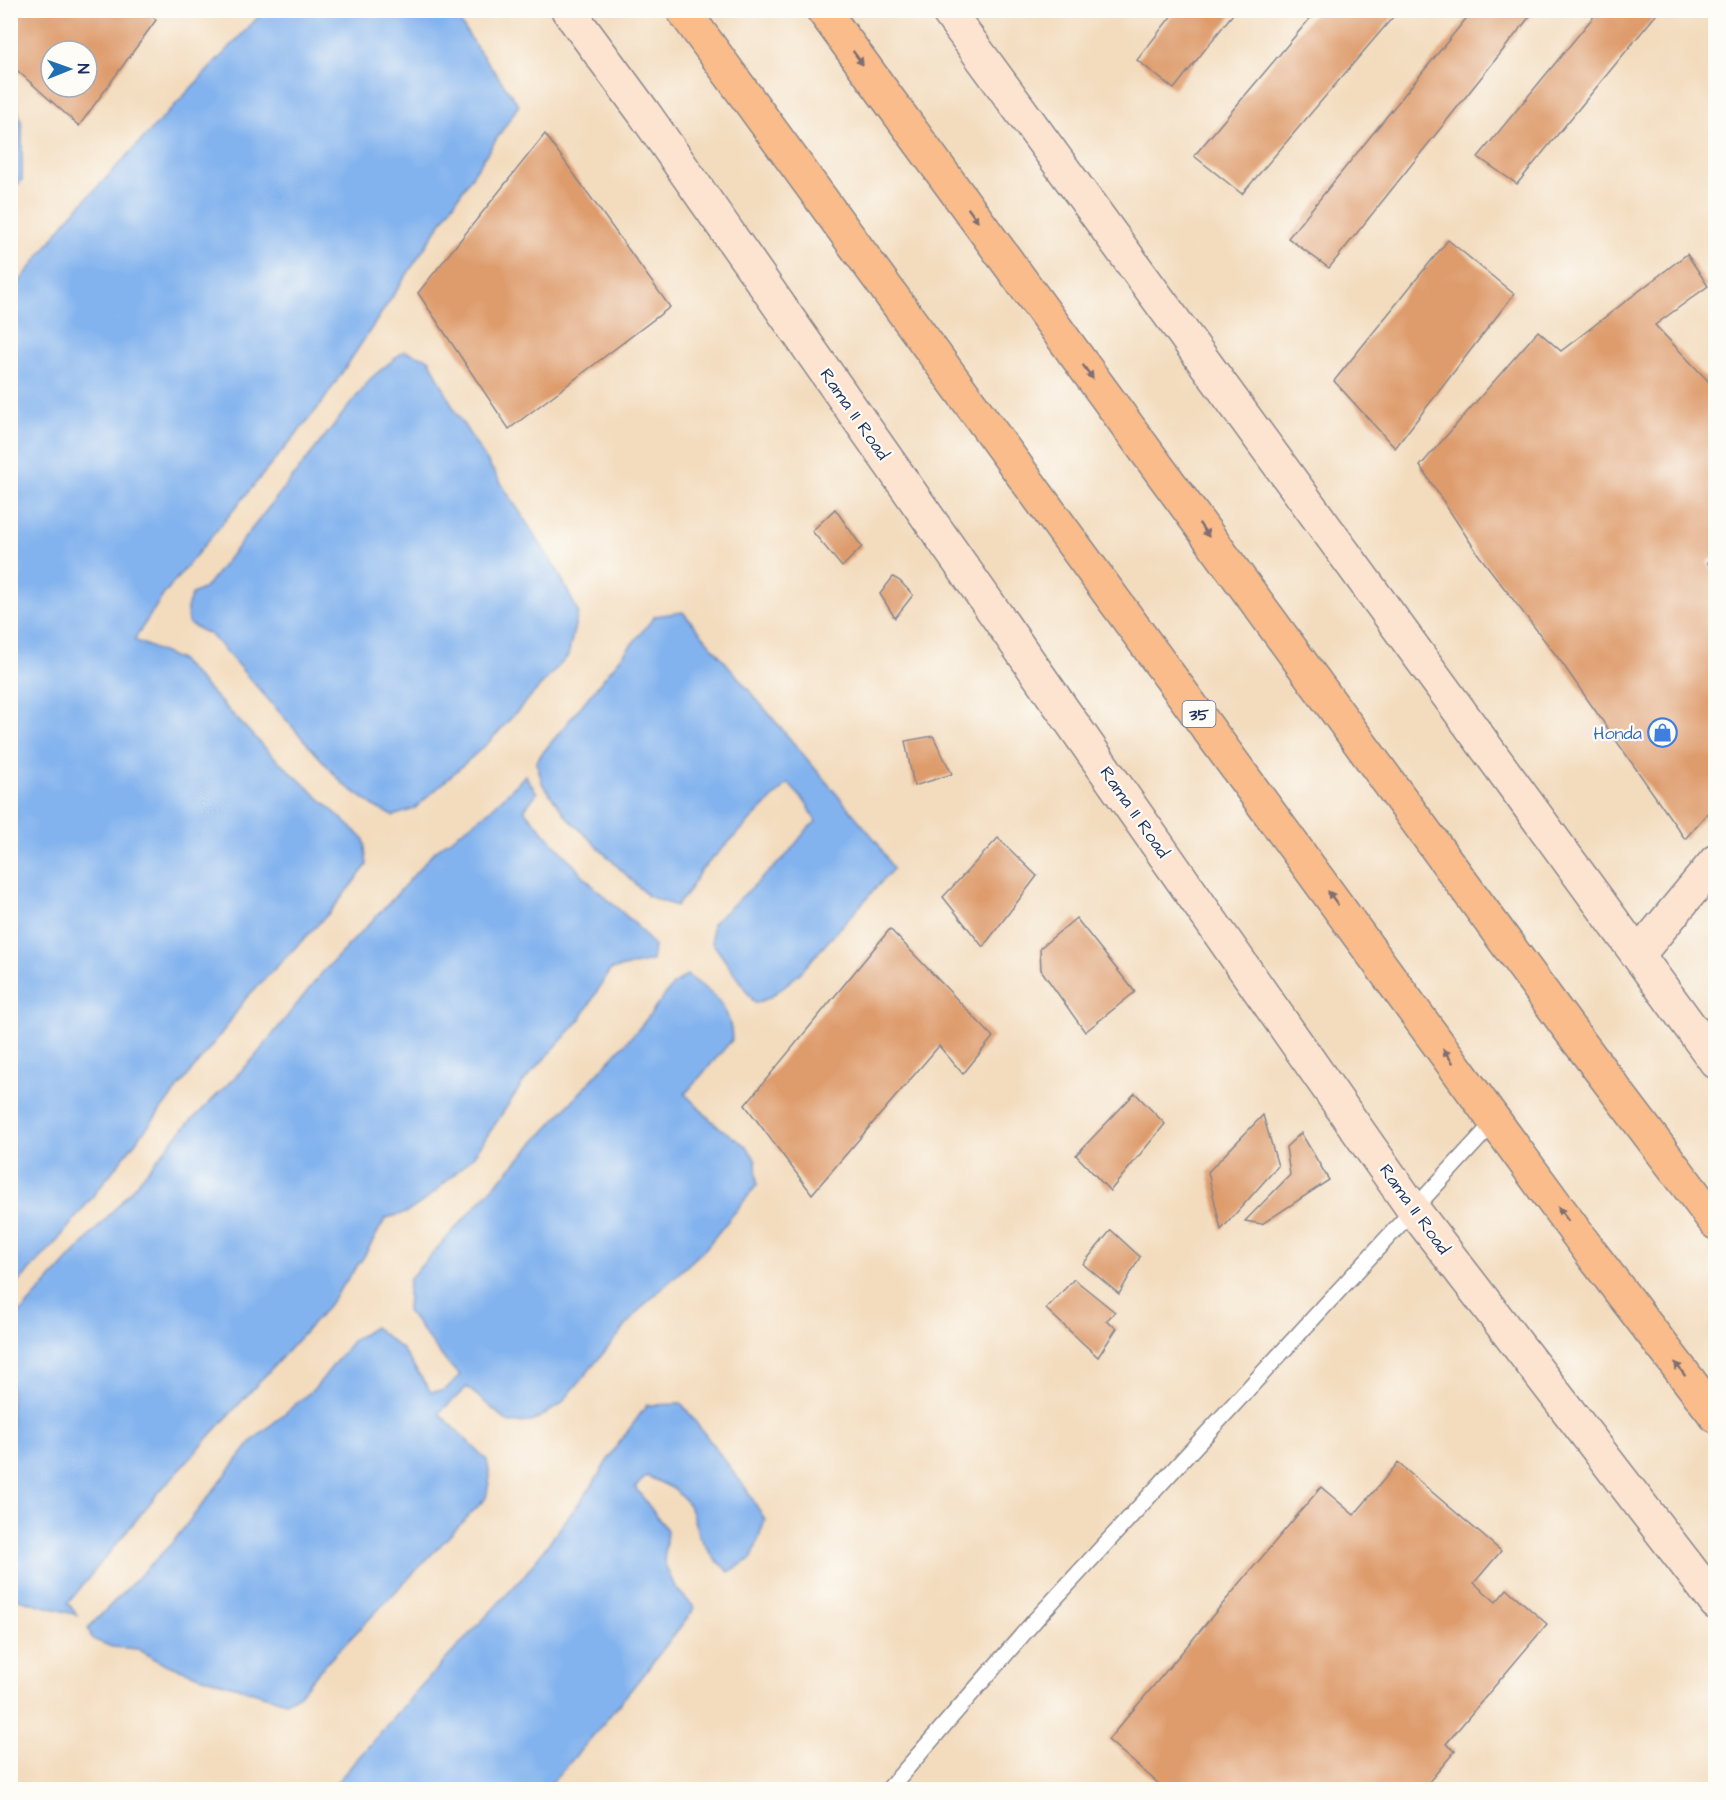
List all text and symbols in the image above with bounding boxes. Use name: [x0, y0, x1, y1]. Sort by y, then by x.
north arrow: [39, 39, 99, 99]
one-way arrow: [852, 49, 864, 65]
text: N: [72, 64, 94, 74]
one-way arrow: [967, 207, 979, 223]
street label: Rama II Road: [814, 364, 895, 465]
one-way arrow: [1082, 365, 1094, 380]
one-way arrow: [1197, 522, 1209, 537]
road number: 35: [1182, 701, 1216, 727]
shop icon: Honda: [1647, 717, 1679, 749]
place label: Honda: [1594, 721, 1642, 746]
street label: Rama II Road: [1094, 762, 1175, 863]
one-way arrow: [1327, 891, 1339, 907]
one-way arrow: [1442, 1049, 1454, 1065]
street label: Rama II Road: [1373, 1159, 1456, 1260]
one-way arrow: [1557, 1206, 1569, 1221]
one-way arrow: [1674, 1362, 1686, 1378]

